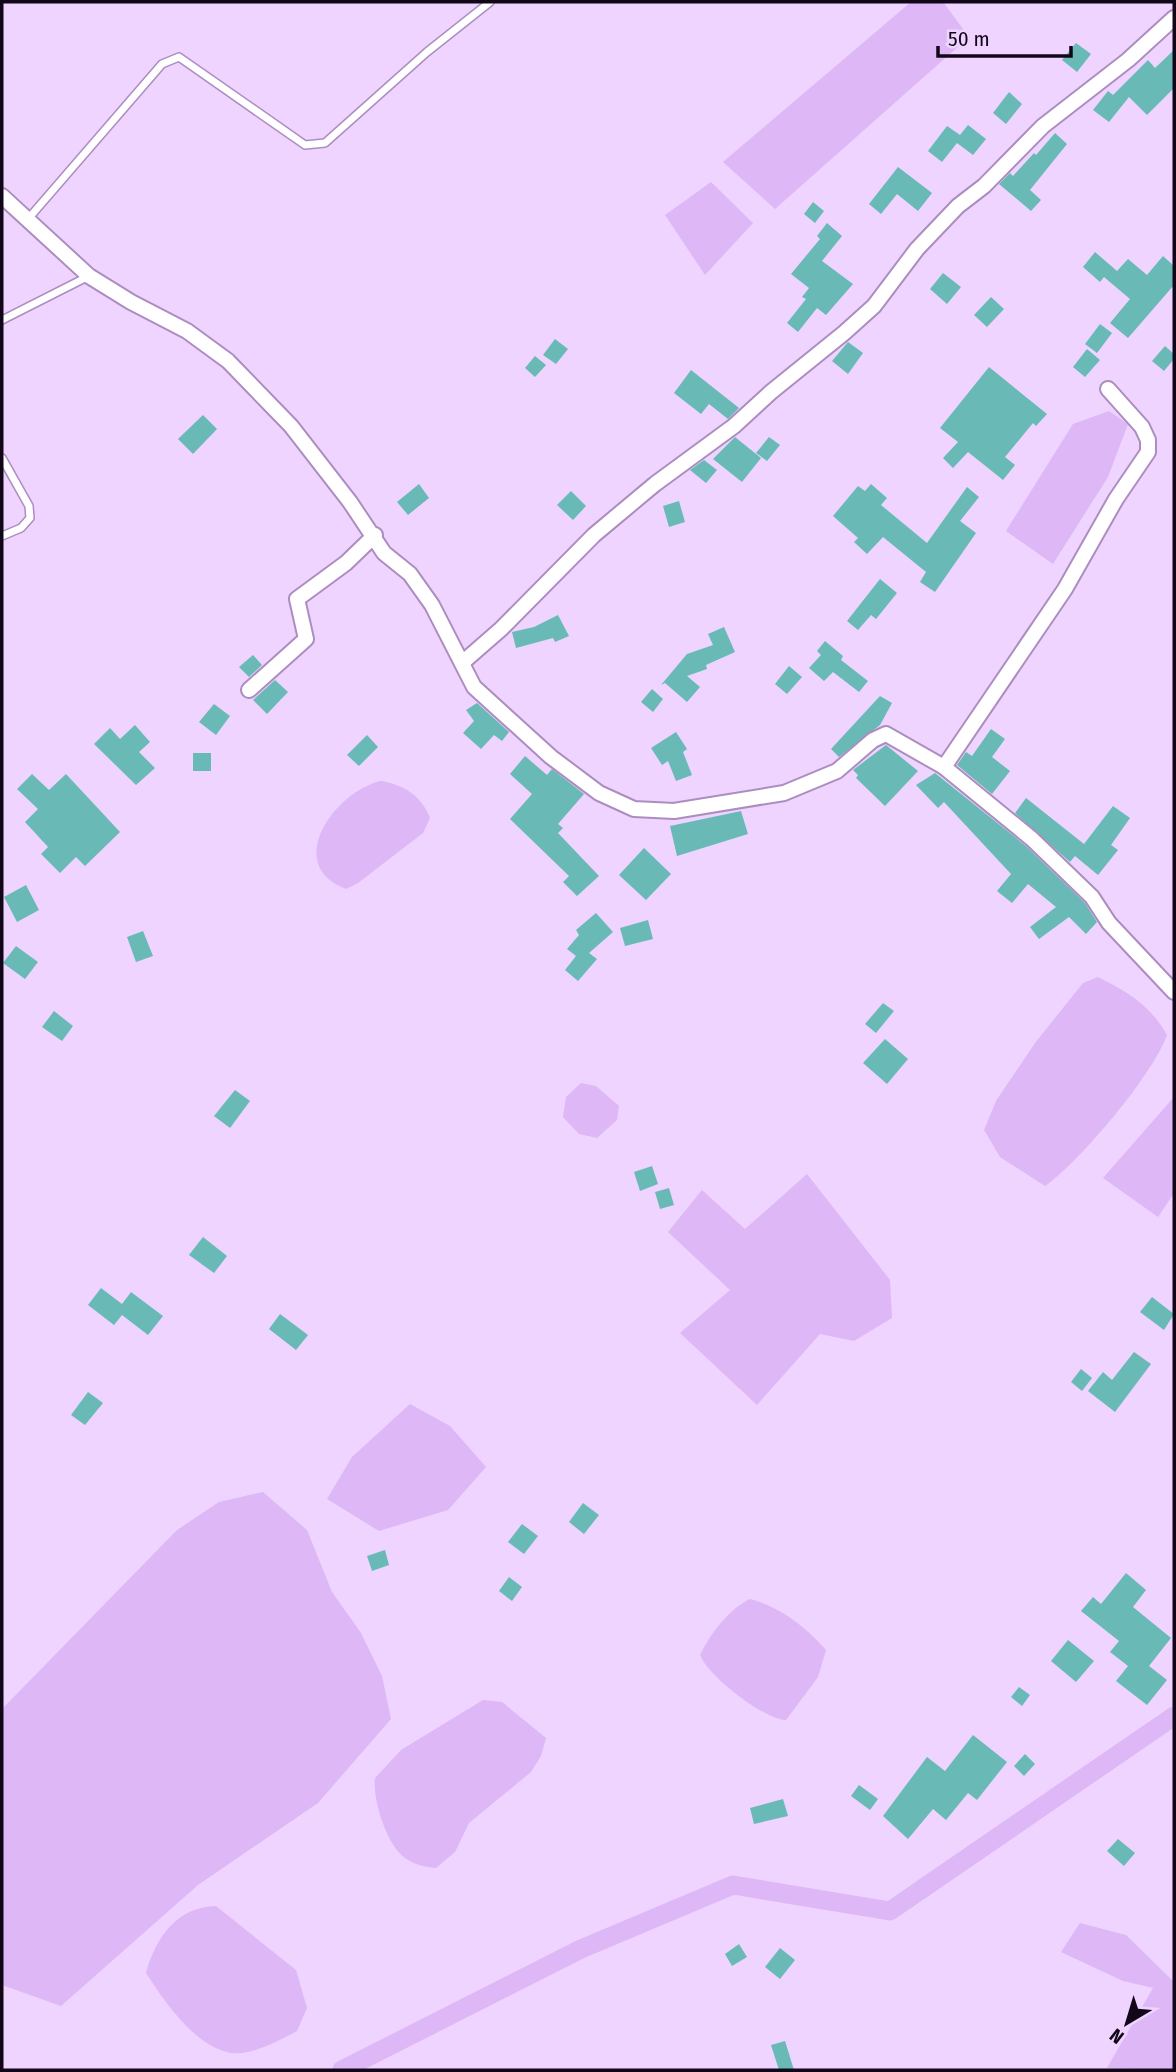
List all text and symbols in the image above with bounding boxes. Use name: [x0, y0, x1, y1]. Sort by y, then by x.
scale bar: [938, 14, 1071, 58]
text: 50 m: [948, 26, 990, 52]
north arrow: [1092, 1988, 1162, 2058]
text: N: [1105, 2023, 1128, 2049]

